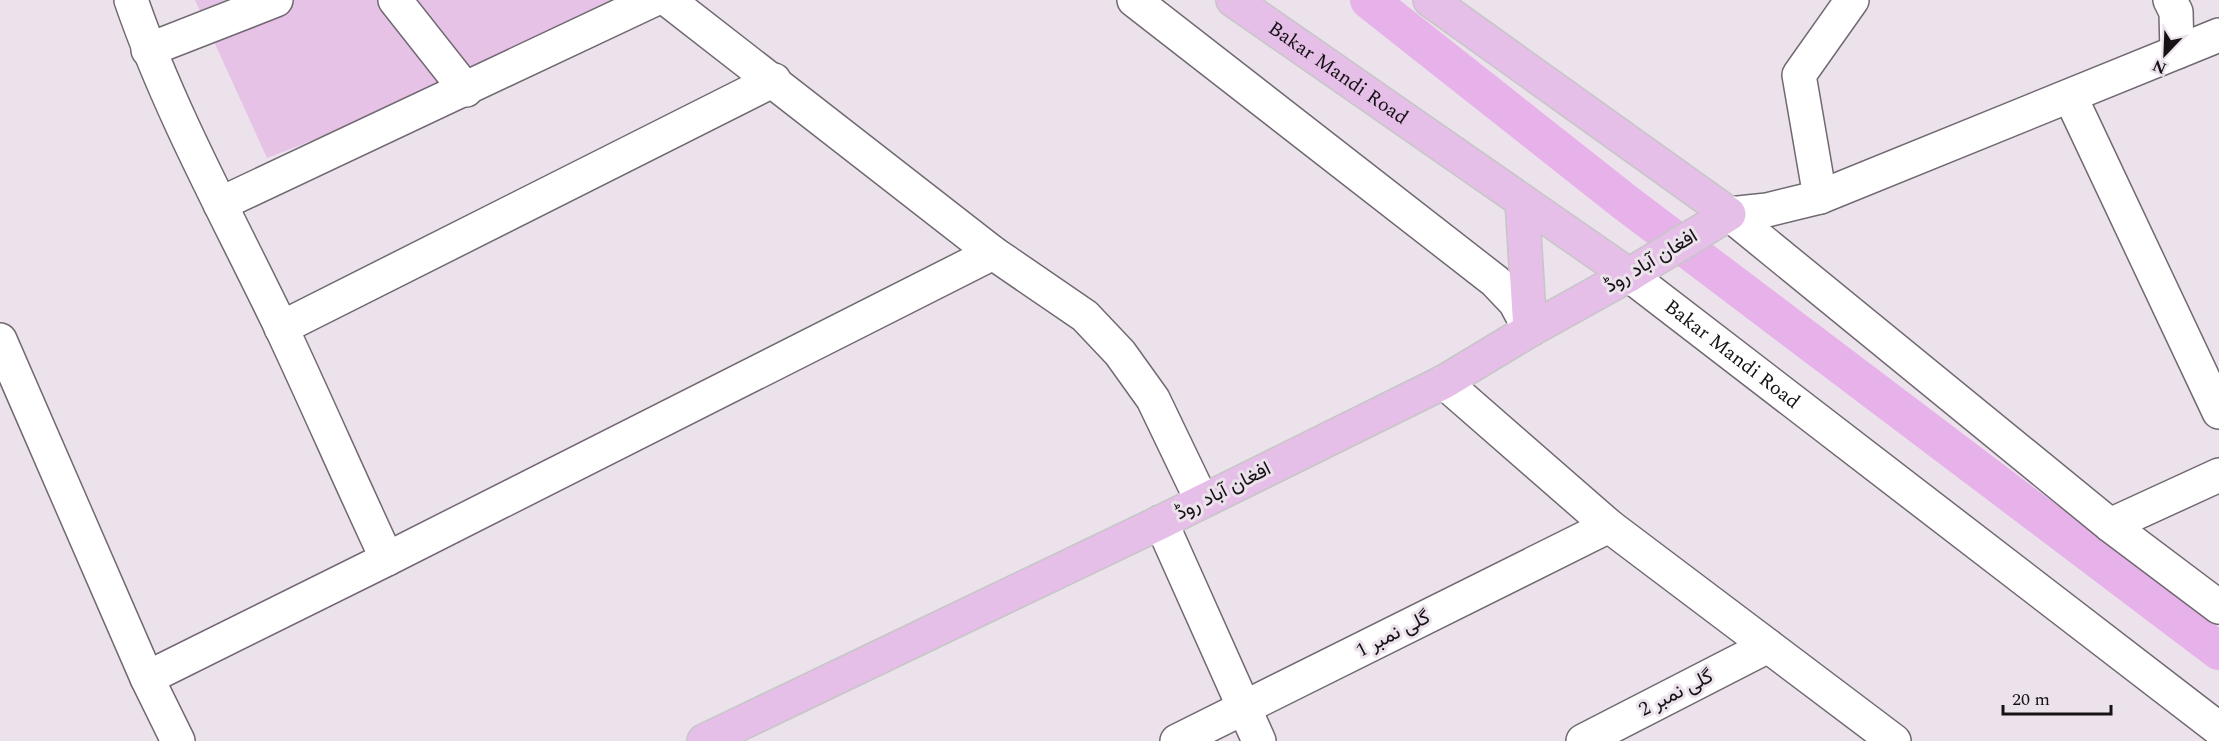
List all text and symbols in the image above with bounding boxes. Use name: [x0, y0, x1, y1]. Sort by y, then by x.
street label: Bakar Mandi Road: [1262, 14, 1414, 132]
north arrow: [2135, 24, 2195, 84]
text: N: [2149, 53, 2170, 80]
street label: افغان آباد روڈ: [1599, 221, 1703, 301]
street label: Bakar Mandi Road: [1658, 292, 1806, 416]
street label: افغان آباد روڈ: [1170, 454, 1276, 528]
street label: گلی نمبر 1: [1351, 602, 1436, 666]
street label: گلی نمبر 2: [1634, 661, 1719, 725]
scale bar: [2003, 678, 2111, 716]
text: 20 m: [2012, 686, 2050, 713]

